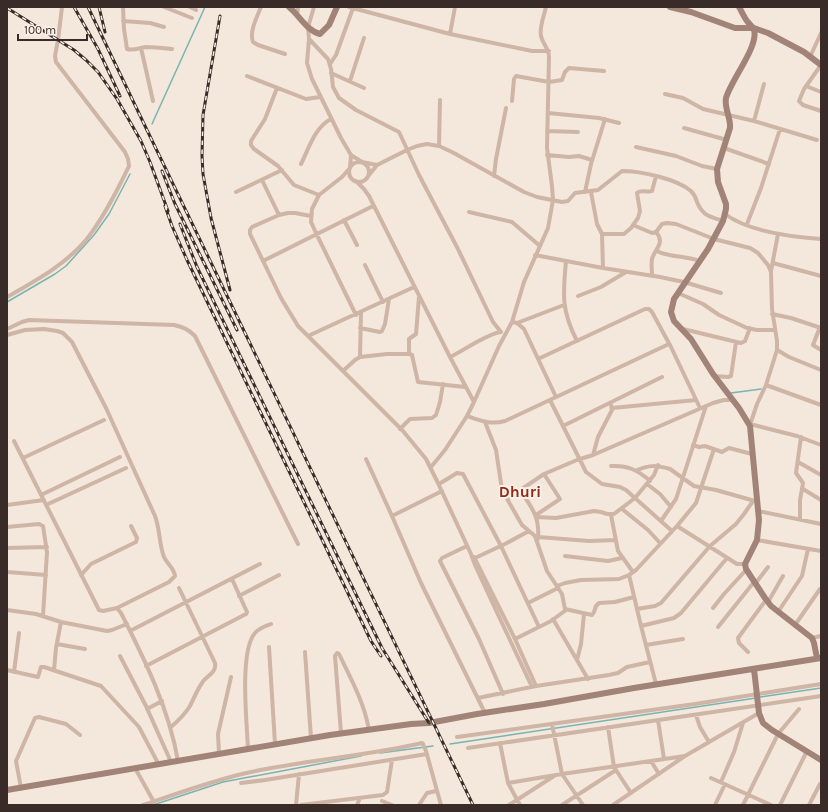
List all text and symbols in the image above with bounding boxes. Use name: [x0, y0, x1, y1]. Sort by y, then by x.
scale bar: [18, 16, 87, 42]
text: 100 m: [24, 23, 56, 37]
district label: Dhuri: [499, 482, 541, 501]

